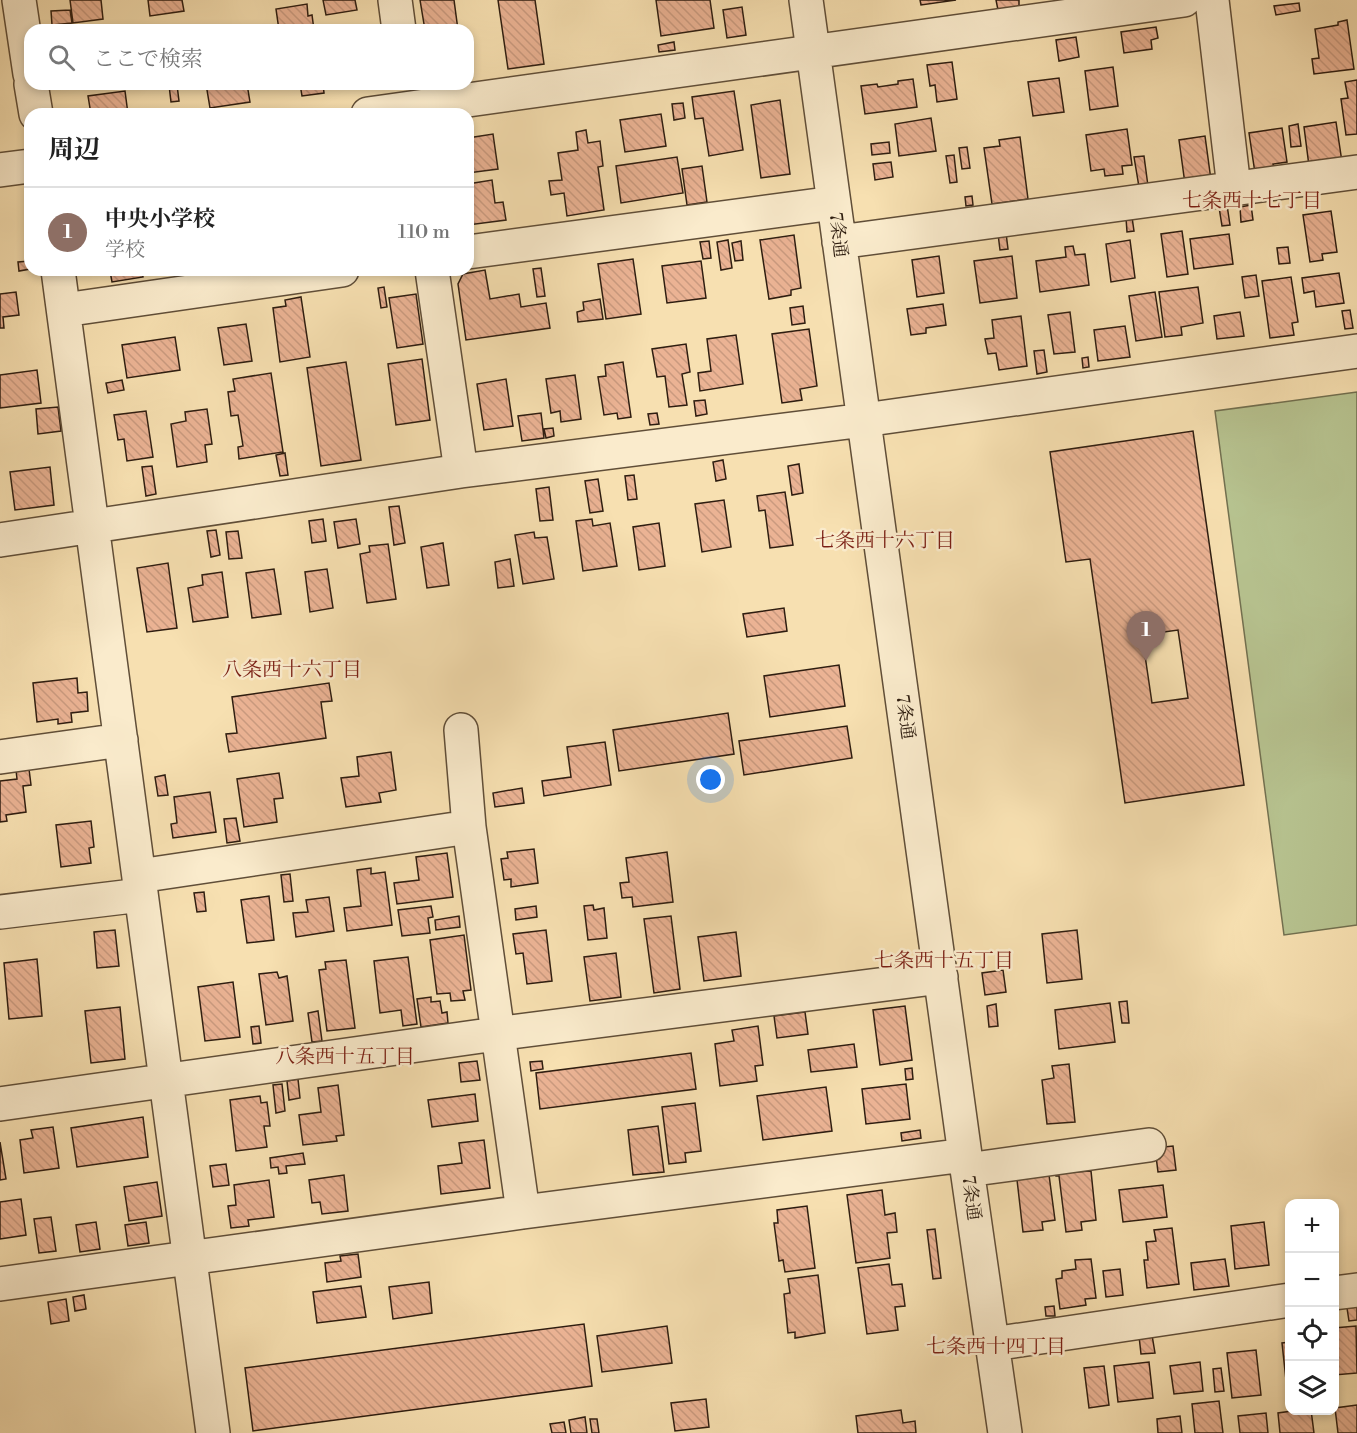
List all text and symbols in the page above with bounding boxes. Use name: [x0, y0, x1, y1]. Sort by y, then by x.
search box: [24, 24, 474, 90]
icon: search: [45, 41, 78, 74]
text: ここで検索: [93, 46, 203, 73]
text: 周辺: [48, 134, 100, 166]
district label: 七条西十七丁目: [1182, 189, 1322, 214]
text: 中央小学校: [105, 206, 215, 233]
street label: 7条通: [824, 211, 852, 259]
text: 1: [63, 220, 72, 245]
text: 110 m: [398, 220, 450, 245]
text: 学校: [105, 238, 145, 263]
district label: 七条西十六丁目: [815, 529, 955, 554]
pin: 1: [1126, 612, 1166, 661]
district label: 八条西十六丁目: [222, 658, 362, 683]
street label: 7条通: [890, 693, 920, 741]
your location: [696, 765, 725, 794]
district label: 七条西十五丁目: [874, 949, 1014, 974]
district label: 八条西十五丁目: [275, 1045, 415, 1070]
street label: 7条通: [956, 1174, 986, 1222]
map controls: [1285, 1199, 1339, 1415]
button: +: [1285, 1199, 1339, 1253]
button: −: [1285, 1253, 1339, 1307]
button: locate: [1285, 1307, 1339, 1361]
district label: 七条西十四丁目: [926, 1335, 1066, 1360]
button: layers: [1285, 1361, 1339, 1415]

